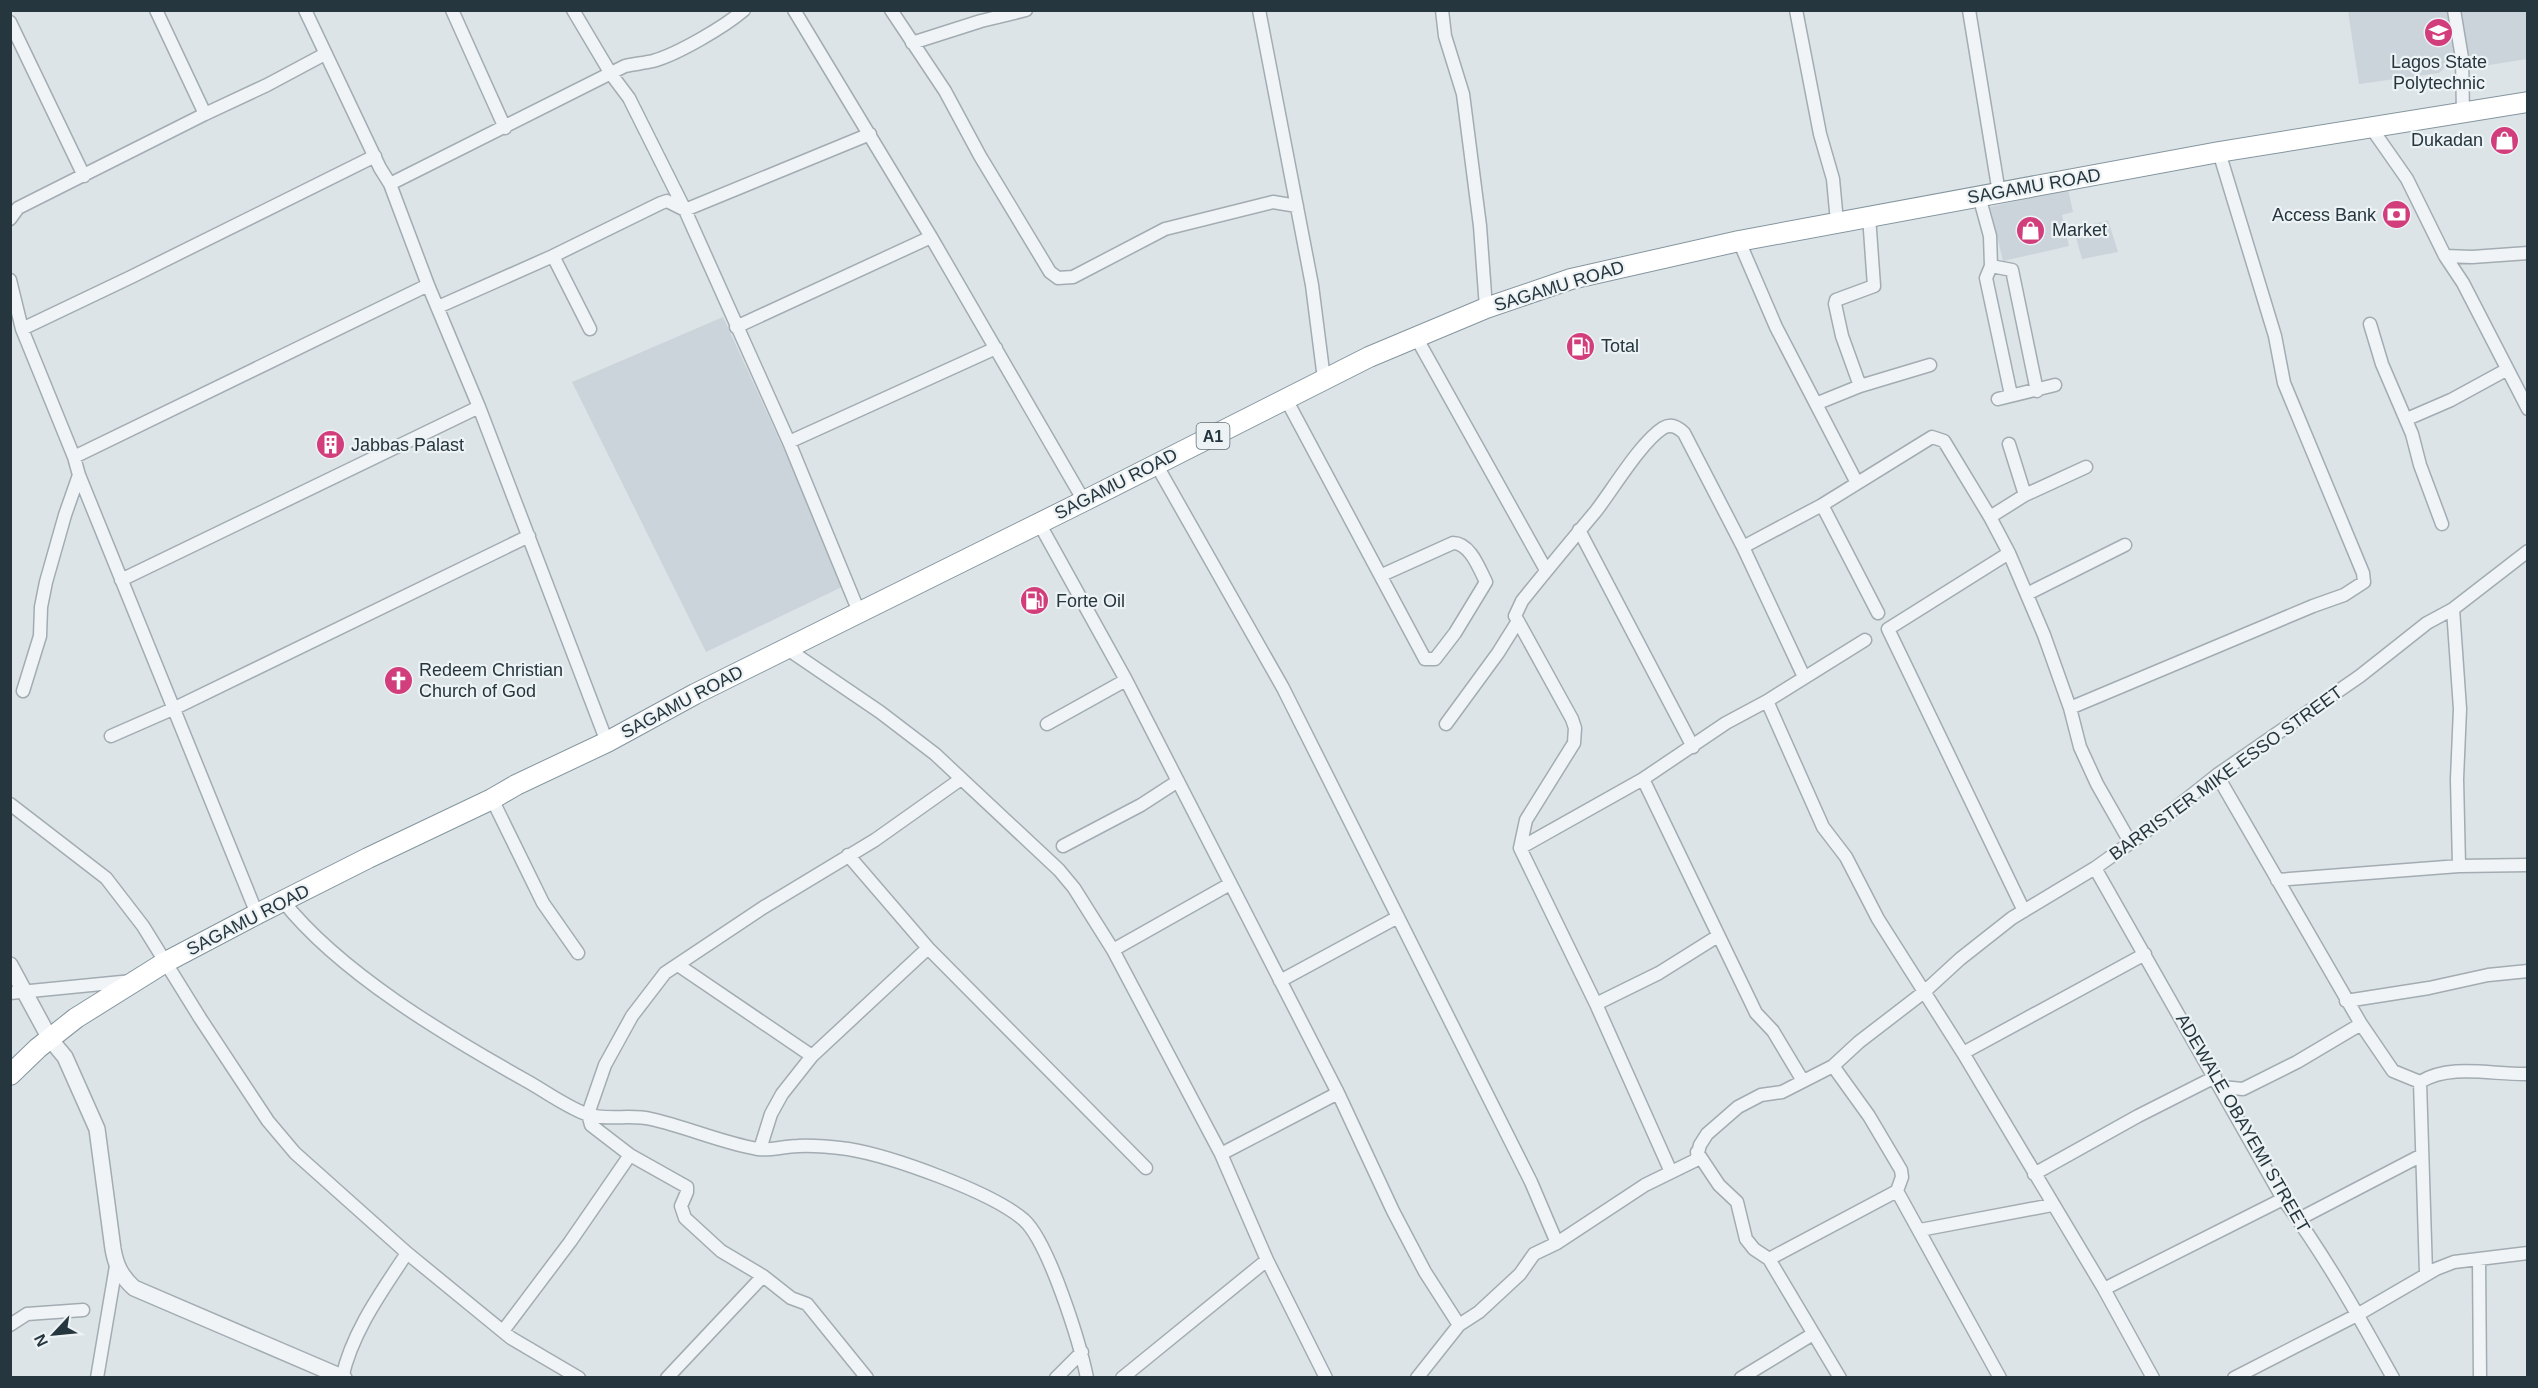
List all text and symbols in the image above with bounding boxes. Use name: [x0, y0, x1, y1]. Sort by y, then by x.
school or university icon: Lagos State Polytechnic: [2423, 17, 2455, 49]
place label: Lagos State Polytechnic: [2391, 52, 2487, 93]
shop icon: Dukadan: [2488, 124, 2520, 156]
place label: Dukadan: [2411, 130, 2483, 150]
street label: SAGAMU ROAD: [1966, 164, 2102, 208]
bank icon: Access Bank: [2381, 199, 2413, 231]
place label: Access Bank: [2272, 205, 2377, 225]
shop icon: Market: [2015, 214, 2047, 246]
place label: Market: [2052, 220, 2107, 240]
street label: SAGAMU ROAD: [1492, 257, 1626, 315]
fuel station icon: Total: [1564, 330, 1596, 362]
place label: Total: [1601, 336, 1639, 356]
road number: A1: [1196, 423, 1230, 449]
building icon: Jabbas Palast: [314, 429, 346, 461]
place label: Jabbas Palast: [351, 435, 464, 455]
street label: SAGAMU ROAD: [1051, 444, 1181, 524]
fuel station icon: Forte Oil: [1019, 585, 1051, 617]
place label: Forte Oil: [1056, 591, 1125, 611]
place label: Redeem Christian Church of God: [419, 660, 563, 701]
street label: SAGAMU ROAD: [618, 661, 746, 743]
church icon: Redeem Christian Church of God: [382, 664, 414, 696]
street label: BARRISTER MIKE ESSO STREET: [2106, 682, 2346, 864]
street label: SAGAMU ROAD: [183, 880, 313, 960]
street label: ADEWALE OBAYEMI STREET: [2172, 1010, 2314, 1236]
north arrow: [24, 1304, 84, 1364]
text: N: [31, 1331, 51, 1349]

